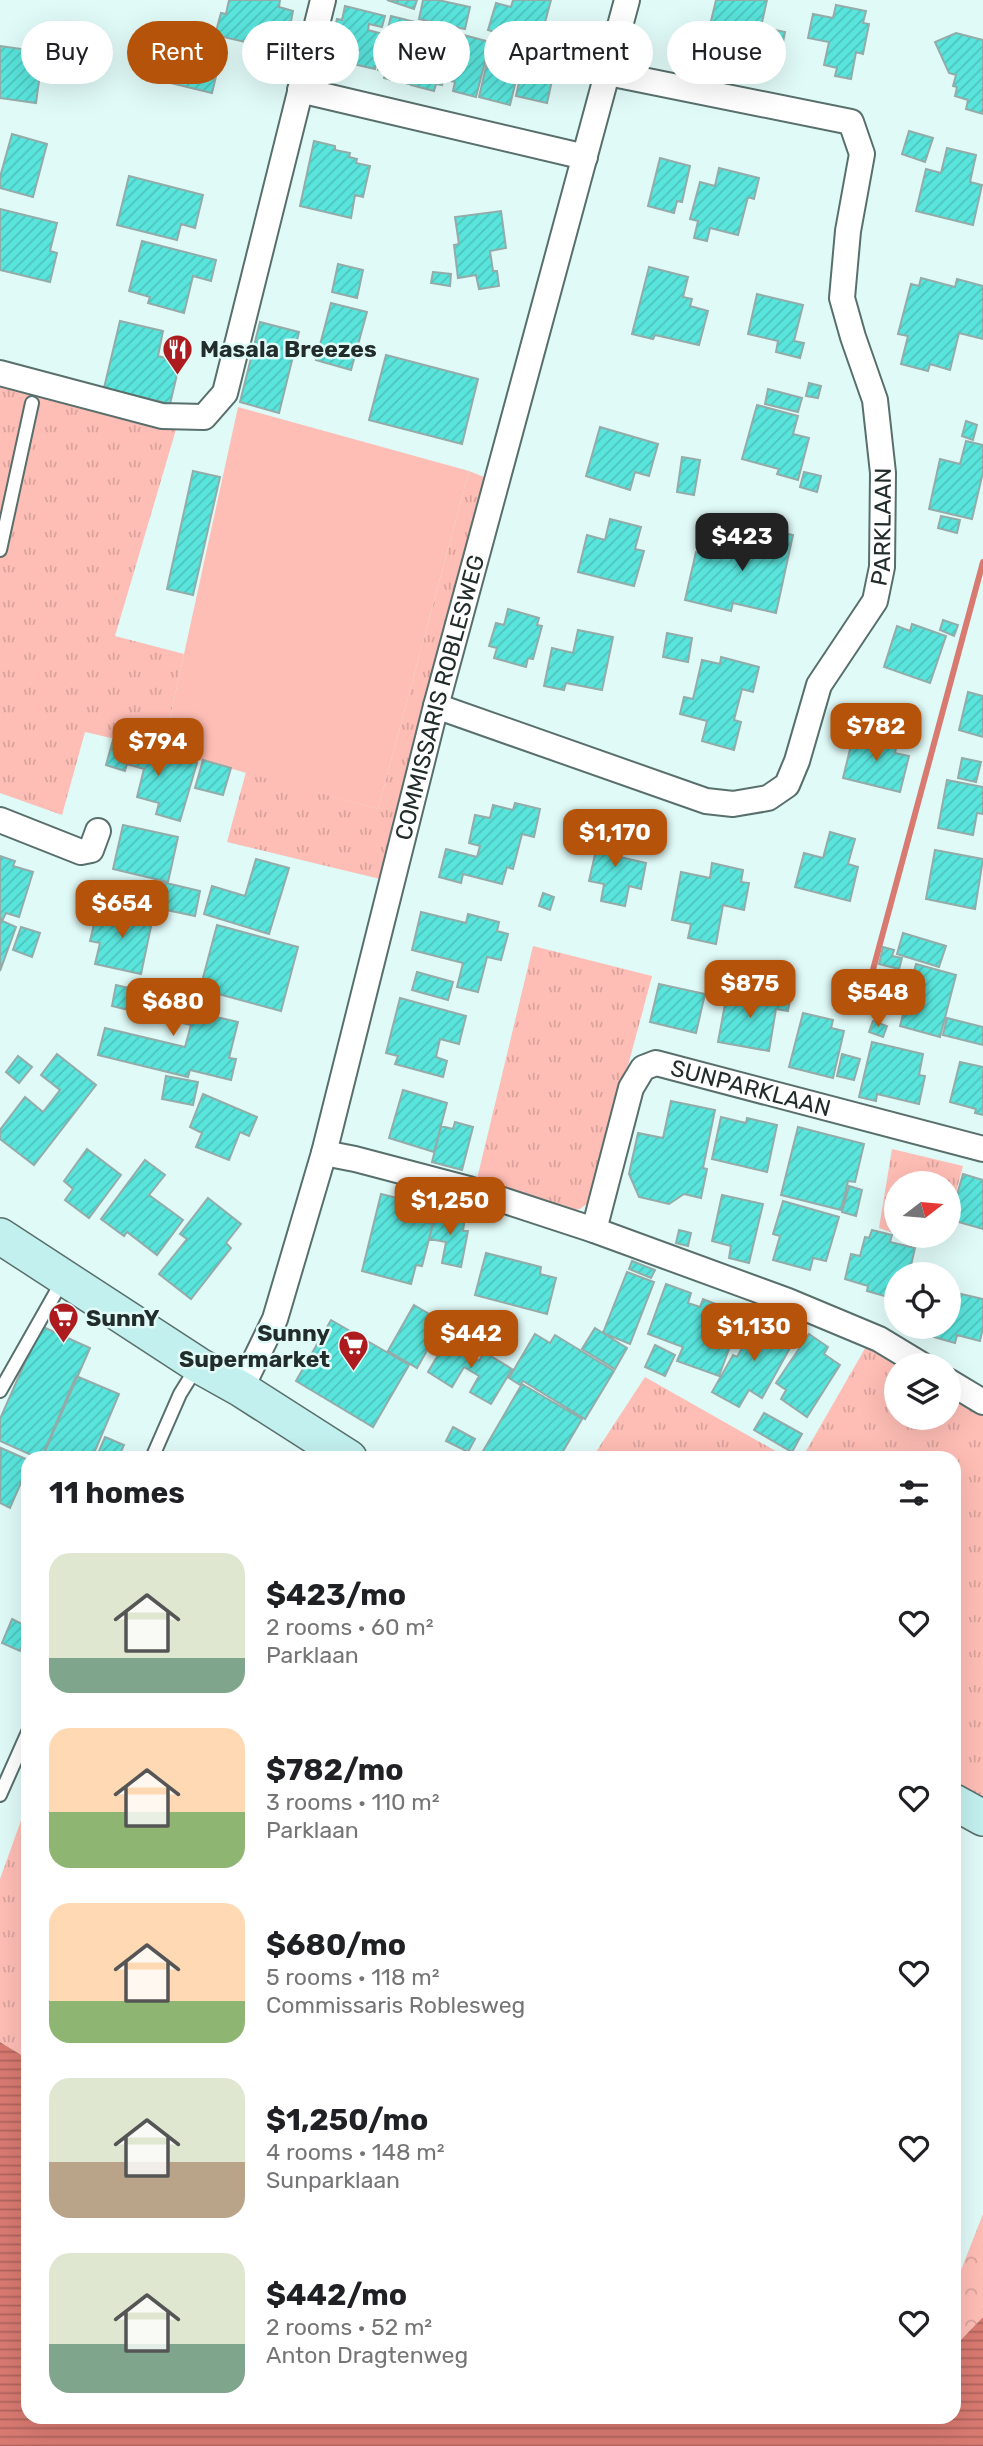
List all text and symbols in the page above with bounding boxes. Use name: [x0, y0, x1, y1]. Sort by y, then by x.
chip: Buy: [21, 21, 113, 84]
chip: Rent: [127, 21, 228, 84]
chip: Filters: [242, 21, 359, 84]
chip: New: [373, 21, 470, 84]
chip: Apartment: [484, 21, 653, 84]
chip: House: [667, 21, 786, 84]
restaurant icon: Masala Breezes: [160, 332, 194, 376]
place label: Masala Breezes: [200, 335, 377, 363]
street label: PARKLAAN: [865, 468, 897, 588]
pin: $423: [701, 514, 783, 573]
text: $423: [711, 522, 773, 550]
street label: COMMISSARIS ROBLESWEG: [389, 552, 490, 843]
pin: $782: [835, 704, 917, 763]
text: $782: [846, 712, 906, 740]
pin: $794: [117, 718, 199, 778]
text: $794: [129, 727, 187, 755]
pin: $1,170: [558, 810, 672, 869]
text: $1,170: [579, 818, 651, 846]
pin: $654: [81, 880, 163, 940]
text: $654: [92, 889, 152, 917]
pin: $875: [709, 960, 791, 1020]
text: $875: [721, 969, 779, 997]
pin: $548: [837, 970, 919, 1029]
pin: $680: [132, 978, 214, 1038]
text: $548: [847, 978, 909, 1006]
text: $680: [142, 987, 204, 1015]
street label: SUNPARKLAAN: [668, 1053, 834, 1122]
north arrow: [884, 1171, 961, 1248]
map controls: [884, 1171, 961, 1430]
pin: $1,250: [393, 1178, 507, 1237]
text: $1,250: [411, 1186, 489, 1214]
button: locate: [884, 1262, 961, 1339]
supermarket icon: SunnY: [46, 1301, 80, 1345]
place label: SunnY: [86, 1304, 160, 1332]
pin: $1,130: [697, 1304, 811, 1363]
pin: $442: [430, 1310, 512, 1370]
text: $1,130: [717, 1312, 791, 1340]
place label: Sunny Supermarket: [179, 1319, 330, 1373]
text: $442: [440, 1319, 502, 1347]
supermarket icon: Sunny Supermarket: [336, 1329, 370, 1373]
button: layers: [884, 1353, 961, 1430]
icon: filters: [895, 1474, 933, 1512]
text: 11 homes: [49, 1475, 185, 1511]
text: $423/mo: [266, 1577, 406, 1613]
icon: home: [105, 1581, 189, 1665]
icon: heart: [895, 1604, 933, 1642]
text: 2 rooms · 60 m²: [266, 1613, 434, 1641]
text: Parklaan: [266, 1641, 359, 1669]
text: $782/mo: [266, 1752, 404, 1788]
icon: home: [105, 1756, 189, 1840]
icon: heart: [895, 1779, 933, 1817]
text: 3 rooms · 110 m²: [266, 1788, 440, 1816]
text: Parklaan: [266, 1816, 359, 1844]
text: $680/mo: [266, 1927, 406, 1963]
icon: home: [105, 1931, 189, 2015]
icon: heart: [895, 1954, 933, 1992]
text: 5 rooms · 118 m²: [266, 1963, 440, 1991]
text: Commissaris Roblesweg: [266, 1991, 525, 2019]
text: $1,250/mo: [266, 2102, 428, 2138]
icon: home: [105, 2106, 189, 2190]
icon: heart: [895, 2129, 933, 2167]
text: 4 rooms · 148 m²: [266, 2138, 445, 2166]
text: Sunparklaan: [266, 2166, 400, 2194]
text: $442/mo: [266, 2277, 407, 2313]
icon: home: [105, 2281, 189, 2365]
icon: heart: [895, 2304, 933, 2342]
text: 2 rooms · 52 m²: [266, 2313, 432, 2341]
text: Anton Dragtenweg: [266, 2341, 468, 2369]

